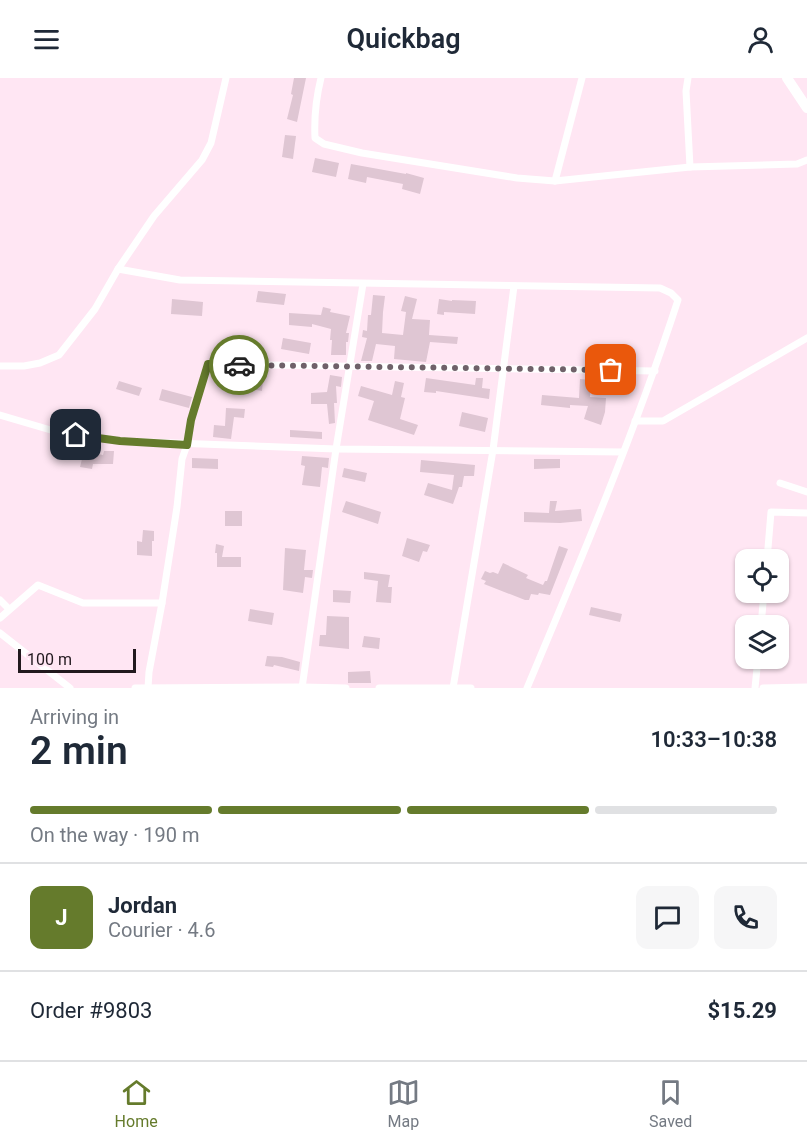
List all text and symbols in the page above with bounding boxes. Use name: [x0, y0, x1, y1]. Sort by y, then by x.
icon: menu: [30, 23, 63, 56]
text: Quickbag: [346, 23, 461, 55]
icon: person: [744, 23, 777, 56]
courier: [209, 335, 269, 395]
pin: [585, 344, 636, 395]
icon: car: [223, 349, 256, 382]
icon: bag: [594, 353, 627, 386]
pin: [50, 409, 101, 460]
icon: home: [59, 418, 92, 451]
map controls: [735, 549, 789, 669]
button: locate: [735, 549, 789, 603]
button: layers: [735, 615, 789, 669]
scale bar: [18, 646, 136, 674]
text: 100 m: [27, 650, 72, 669]
text: Arriving in: [30, 705, 119, 729]
text: 10:33–10:38: [650, 727, 777, 752]
text: 2 min: [30, 728, 128, 774]
text: On the way · 190 m: [30, 823, 199, 847]
button: chat: [636, 886, 699, 949]
button: phone: [714, 886, 777, 949]
text: Jordan: [108, 893, 177, 918]
text: J: [55, 905, 68, 930]
text: Courier · 4.6: [108, 918, 215, 942]
text: Order #9803: [30, 998, 152, 1023]
text: $15.29: [708, 998, 777, 1023]
tab: Home: [115, 1076, 158, 1131]
tab: Map: [387, 1076, 420, 1131]
tab: Saved: [649, 1076, 692, 1131]

